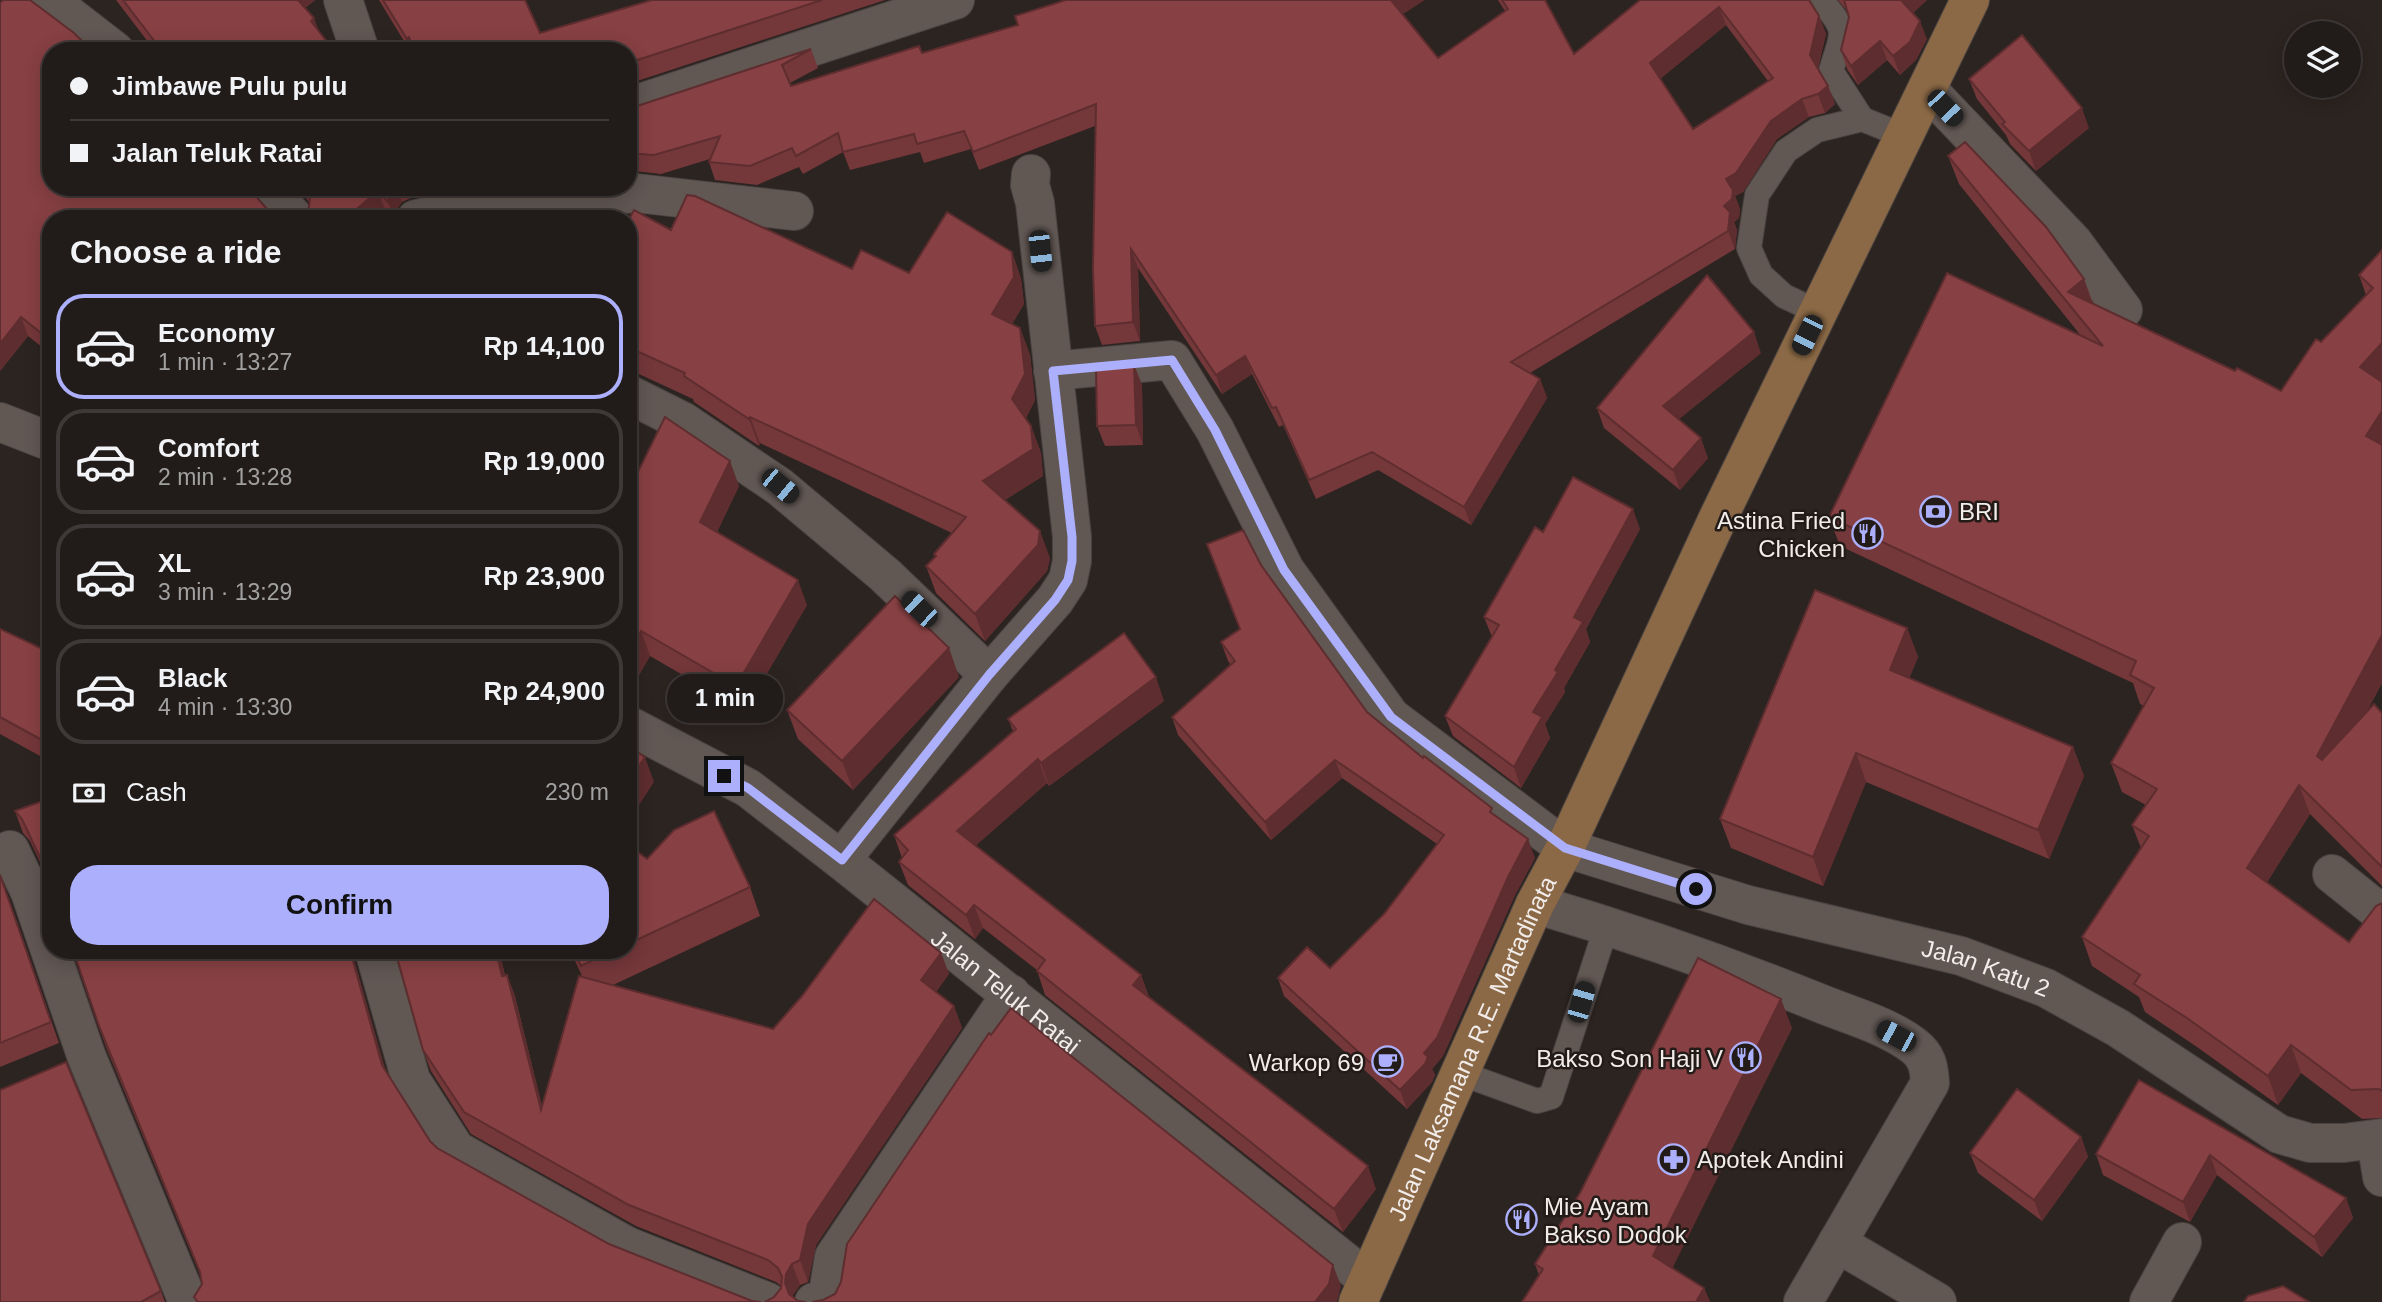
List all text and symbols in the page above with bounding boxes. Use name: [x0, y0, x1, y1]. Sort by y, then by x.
map controls: [2284, 21, 2361, 98]
button: layers: [2284, 21, 2361, 98]
text: Jimbawe Pulu pulu: [112, 71, 347, 101]
car: [1923, 86, 1968, 130]
text: Jalan Teluk Ratai: [112, 138, 323, 168]
car: [1028, 229, 1053, 273]
text: Choose a ride: [70, 234, 282, 270]
car: [1789, 312, 1826, 358]
icon: car: [74, 315, 137, 378]
text: Economy: [158, 318, 275, 348]
text: Rp 14,100: [484, 331, 605, 361]
text: 1 min · 13:27: [158, 349, 292, 375]
icon: car: [74, 430, 137, 493]
text: Comfort: [158, 433, 259, 463]
text: Rp 19,000: [484, 446, 605, 476]
text: 2 min · 13:28: [158, 464, 292, 490]
car: [758, 464, 803, 508]
bank icon: BRI: [1919, 494, 1953, 528]
place label: BRI: [1959, 498, 1999, 525]
place label: Astina Fried Chicken: [1717, 507, 1845, 562]
restaurant icon: Astina Fried Chicken: [1851, 517, 1885, 551]
icon: car: [74, 545, 137, 608]
text: XL: [158, 548, 191, 578]
text: Rp 23,900: [484, 561, 605, 591]
text: 3 min · 13:29: [158, 579, 292, 605]
car: [897, 587, 942, 631]
icon: car: [74, 660, 137, 723]
text: Black: [158, 663, 227, 693]
callout: 1 min: [666, 674, 782, 724]
text: Rp 24,900: [484, 676, 605, 706]
text: 1 min: [695, 685, 755, 711]
text: 4 min · 13:30: [158, 694, 292, 720]
route end: [708, 760, 740, 792]
icon: cash: [70, 774, 108, 812]
text: Cash: [126, 777, 187, 807]
text: 230 m: [545, 779, 609, 805]
button: Confirm: [70, 865, 609, 945]
street label: Jalan Laksamana R.E. Martadinata: [1382, 871, 1561, 1225]
route start: [1680, 873, 1712, 905]
street label: Jalan Teluk Ratai: [926, 924, 1086, 1059]
street label: Jalan Katu 2: [1919, 934, 2054, 1002]
car: [1566, 979, 1597, 1025]
car: [1873, 1017, 1920, 1055]
restaurant icon: Bakso Son Haji V: [1729, 1041, 1763, 1075]
cafe icon: Warkop 69: [1370, 1045, 1404, 1079]
place label: Bakso Son Haji V: [1536, 1045, 1723, 1072]
place label: Warkop 69: [1249, 1049, 1364, 1076]
pharmacy icon: Apotek Andini: [1657, 1142, 1691, 1176]
place label: Apotek Andini: [1697, 1146, 1844, 1173]
place label: Mie Ayam Bakso Dodok: [1544, 1193, 1688, 1248]
restaurant icon: Mie Ayam Bakso Dodok: [1504, 1203, 1538, 1237]

